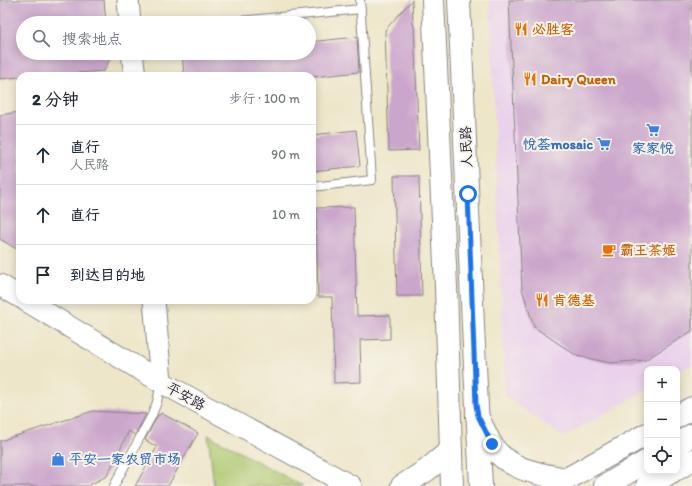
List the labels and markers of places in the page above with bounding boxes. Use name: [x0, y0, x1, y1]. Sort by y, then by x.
restaurant icon: 必胜客: [513, 21, 529, 37]
place label: 必胜客: [532, 21, 574, 38]
restaurant icon: Dairy Queen: [522, 71, 538, 87]
place label: Dairy Queen: [541, 71, 616, 88]
supermarket icon: 家家悦: [645, 122, 661, 138]
place label: 悦荟mosaic: [523, 136, 593, 153]
supermarket icon: 悦荟mosaic: [596, 136, 612, 152]
place label: 家家悦: [632, 140, 674, 157]
cafe icon: 霸王茶姬: [601, 242, 617, 258]
place label: 霸王茶姬: [620, 242, 676, 259]
restaurant icon: 肯德基: [534, 292, 550, 308]
place label: 肯德基: [553, 292, 595, 309]
shop icon: 平安一家农贸市场: [50, 451, 66, 467]
place label: 平安一家农贸市场: [69, 451, 181, 468]

